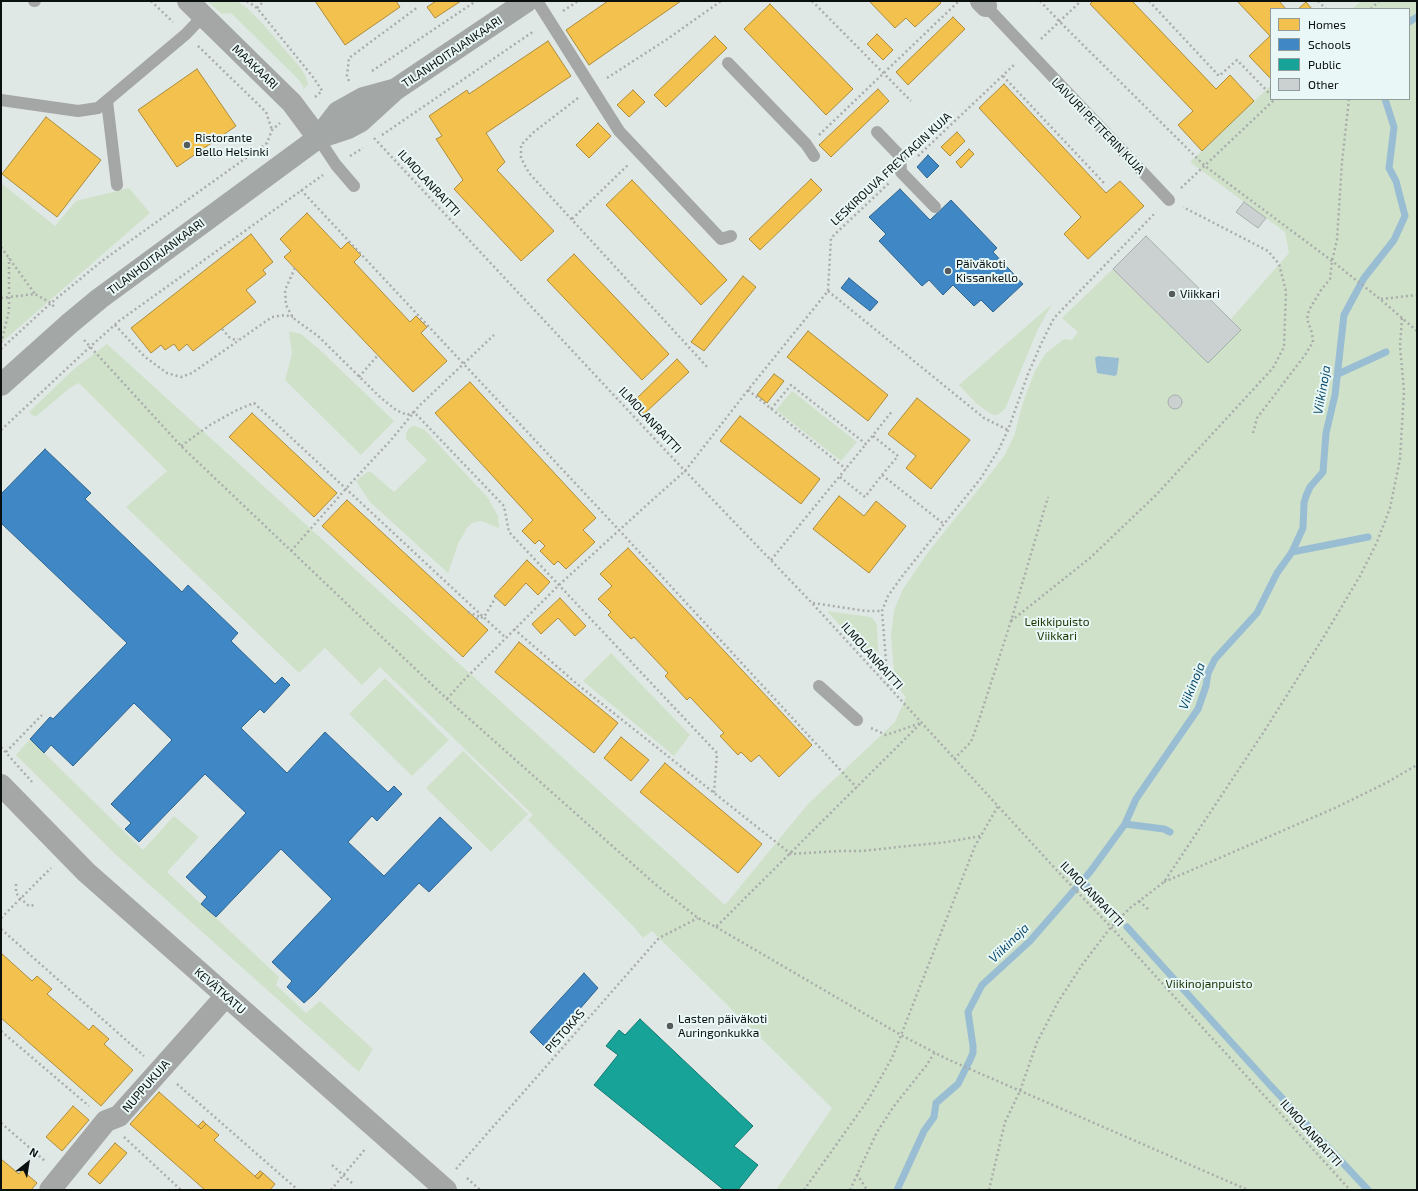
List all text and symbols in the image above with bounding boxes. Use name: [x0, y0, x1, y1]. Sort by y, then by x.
legend: [1270, 8, 1410, 100]
street label: TILANHOITAJANKAARI: [399, 13, 505, 91]
text: Homes: [1308, 17, 1346, 31]
text: Schools: [1308, 37, 1351, 51]
street label: MAAKAARI: [229, 42, 281, 92]
text: Public: [1308, 57, 1341, 71]
street label: LAIVURI PETTERIN KUJA: [1048, 75, 1148, 177]
text: Other: [1308, 77, 1339, 91]
street label: LESKIROUVA FREYTAGIN KUJA: [828, 109, 954, 229]
place label: Ristorante Bello Helsinki: [195, 131, 269, 159]
marker: Ristorante Bello Helsinki: [182, 140, 192, 150]
street label: ILMOLANRAITTI: [395, 147, 463, 219]
street label: TILANHOITAJANKAARI: [105, 216, 207, 298]
place label: Päiväkoti Kissankello: [956, 257, 1018, 285]
marker: Päiväkoti Kissankello: [943, 266, 953, 276]
place label: Viikkari: [1180, 287, 1220, 301]
marker: Viikkari: [1167, 289, 1177, 299]
water label: Viikinoja: [1310, 364, 1334, 416]
street label: ILMOLANRAITTI: [616, 384, 684, 456]
park label: Leikkipuisto Viikkari: [1024, 615, 1090, 643]
street label: ILMOLANRAITTI: [838, 620, 906, 692]
water label: Viikinoja: [1175, 660, 1209, 712]
street label: ILMOLANRAITTI: [1057, 858, 1127, 930]
water label: Viikinoja: [986, 920, 1032, 966]
street label: KEVÄTKATU: [191, 965, 249, 1017]
park label: Viikinojanpuisto: [1166, 977, 1252, 991]
street label: PISTOKAS: [542, 1006, 588, 1056]
place label: Lasten päiväkoti Auringonkukka: [678, 1012, 767, 1040]
marker: Lasten päiväkoti Auringonkukka: [665, 1021, 675, 1031]
street label: NUPPUKUJA: [119, 1057, 173, 1115]
street label: ILMOLANRAITTI: [1277, 1097, 1345, 1169]
north arrow: [8, 1143, 48, 1183]
text: N: [28, 1145, 41, 1160]

